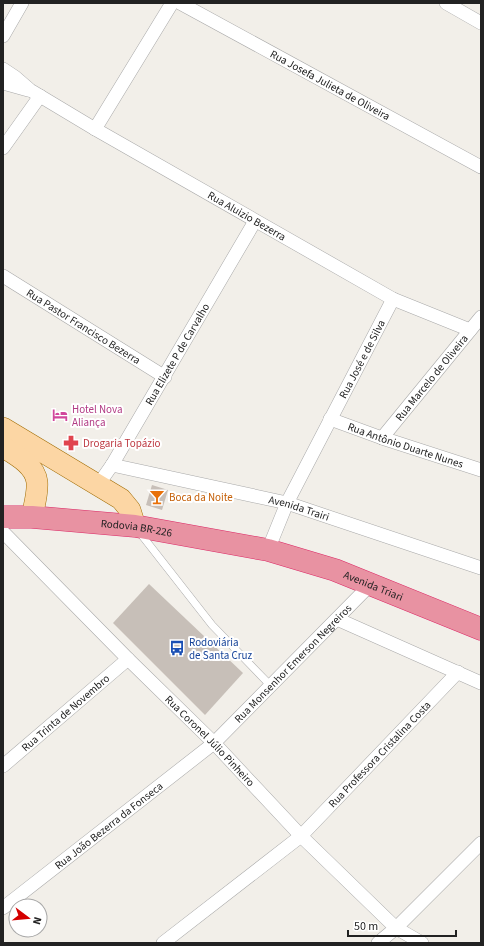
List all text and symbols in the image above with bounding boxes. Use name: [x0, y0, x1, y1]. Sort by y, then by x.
street label: Rua Josefa Julieta de Oliveira: [268, 46, 393, 124]
street label: Rua Aluizio Bezerra: [205, 187, 289, 244]
street label: Rua Pastor Francisco Bezerra: [24, 285, 144, 368]
street label: Rua Elizete P de Carvalho: [141, 300, 213, 408]
street label: Rua José e de Silva: [335, 317, 389, 401]
street label: Rua Marcelo de Oliveira: [392, 331, 471, 424]
place label: Hotel Nova Aliança: [72, 402, 122, 430]
hotel icon: Hotel Nova Aliança: [51, 406, 69, 424]
street label: Rua Antônio Duarte Nunes: [346, 419, 466, 471]
pharmacy icon: Drogaria Topázio: [62, 434, 80, 452]
place label: Drogaria Topázio: [83, 436, 161, 451]
bar icon: Boca da Noite: [148, 488, 166, 506]
place label: Boca da Noite: [169, 490, 233, 505]
street label: Avenida Trairi: [267, 492, 331, 524]
street label: Rodovia BR-226: [100, 516, 174, 540]
street label: Avenida Triari: [341, 567, 406, 604]
street label: Rua Monsenhor Emerson Negreiros: [231, 600, 355, 726]
place label: Rodoviária de Santa Cruz: [189, 635, 253, 663]
bus stop icon: Rodoviária de Santa Cruz: [168, 639, 186, 657]
street label: Rua Trinta de Novembro: [18, 671, 113, 755]
street label: Rua Coronel Júlio Pinheiro: [162, 692, 258, 790]
street label: Rua Professora Cristalina Costa: [325, 698, 434, 811]
street label: Rua João Bezerra da Fonseca: [51, 778, 166, 873]
north arrow: [8, 898, 48, 938]
scale bar: [348, 912, 456, 938]
text: N: [29, 915, 45, 926]
text: 50 m: [354, 918, 378, 935]

